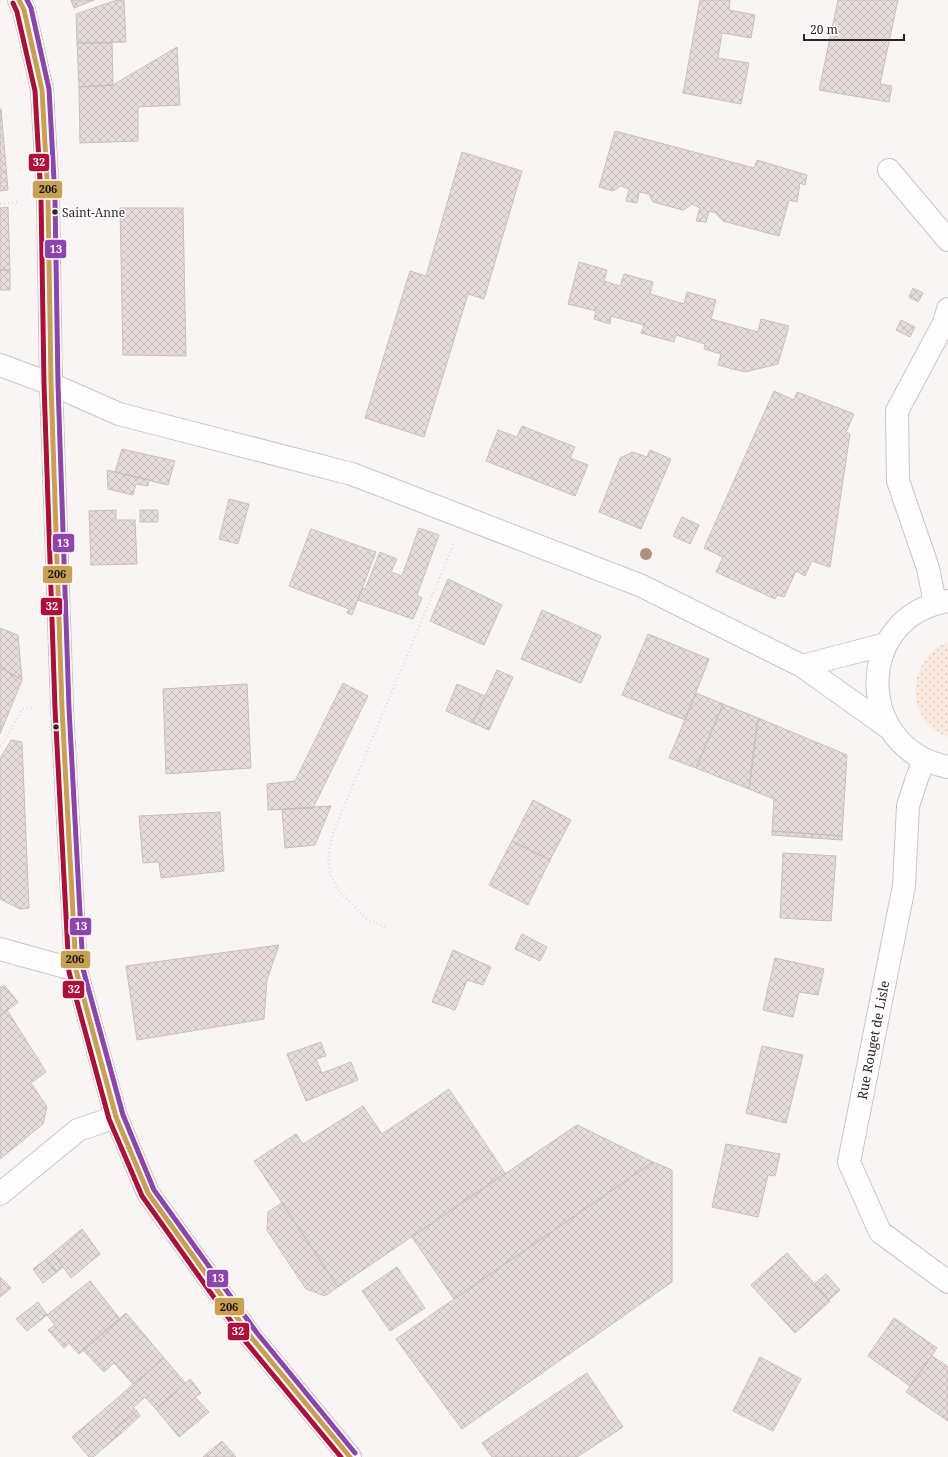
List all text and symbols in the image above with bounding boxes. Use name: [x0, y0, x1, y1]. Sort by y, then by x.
scale bar: [804, 16, 904, 42]
text: 20 m: [810, 21, 838, 38]
line badge: 32: [28, 153, 50, 172]
text: 32: [33, 154, 45, 169]
line badge: 206: [32, 180, 63, 199]
text: 206: [39, 181, 57, 196]
place label: Saint-Anne: [62, 204, 125, 221]
marker: Saint-Anne: [50, 207, 60, 217]
line badge: 13: [44, 239, 67, 259]
text: 13: [50, 241, 62, 256]
line badge: 13: [52, 533, 75, 553]
text: 13: [57, 535, 69, 550]
line badge: 206: [42, 565, 73, 584]
text: 206: [48, 566, 66, 581]
line badge: 32: [40, 597, 63, 616]
text: 32: [46, 598, 58, 613]
unlabelled marker: [51, 722, 61, 732]
line badge: 13: [69, 917, 92, 936]
text: 13: [75, 918, 87, 933]
line badge: 206: [60, 950, 91, 969]
text: 206: [66, 951, 84, 966]
street label: Rue Rouget de Lisle: [853, 979, 893, 1101]
line badge: 32: [62, 980, 85, 999]
text: 32: [68, 981, 80, 996]
line badge: 13: [206, 1269, 229, 1288]
text: 13: [212, 1270, 224, 1285]
line badge: 206: [214, 1297, 245, 1316]
text: 206: [220, 1299, 238, 1314]
line badge: 32: [227, 1322, 250, 1341]
text: 32: [232, 1323, 244, 1338]

